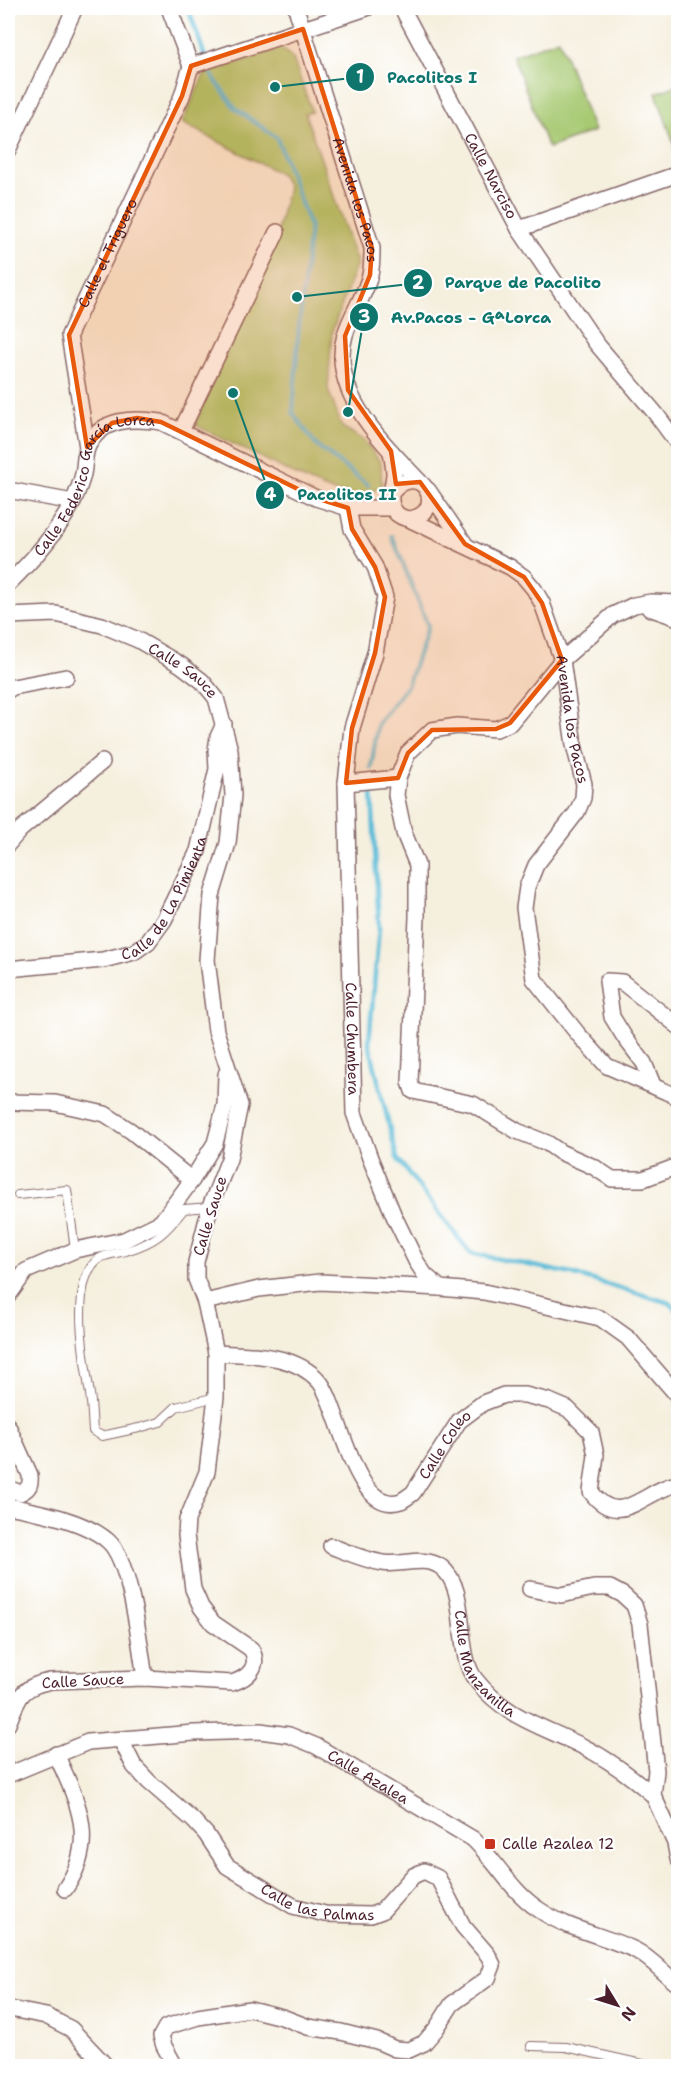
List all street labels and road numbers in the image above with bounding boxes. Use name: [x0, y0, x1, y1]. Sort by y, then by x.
street label: Calle Narciso: [460, 129, 522, 222]
street label: Avenida los Pacos: [327, 134, 382, 263]
street label: Calle el Triguero: [73, 195, 142, 311]
street label: Calle Federico García Lorca: [29, 410, 157, 560]
street label: Calle Sauce: [145, 638, 222, 703]
street label: Avenida los Pacos: [551, 653, 593, 786]
street label: Calle de La Pimienta: [119, 834, 211, 965]
street label: Calle Chumbera: [341, 982, 364, 1096]
street label: Calle Sauce: [188, 1174, 232, 1258]
street label: Calle Coleo: [414, 1405, 475, 1483]
street label: Calle Manzanilla: [450, 1609, 520, 1722]
street label: Calle Sauce: [41, 1669, 125, 1693]
street label: Calle Azalea: [324, 1745, 413, 1809]
street label: Calle las Palmas: [257, 1879, 375, 1925]

